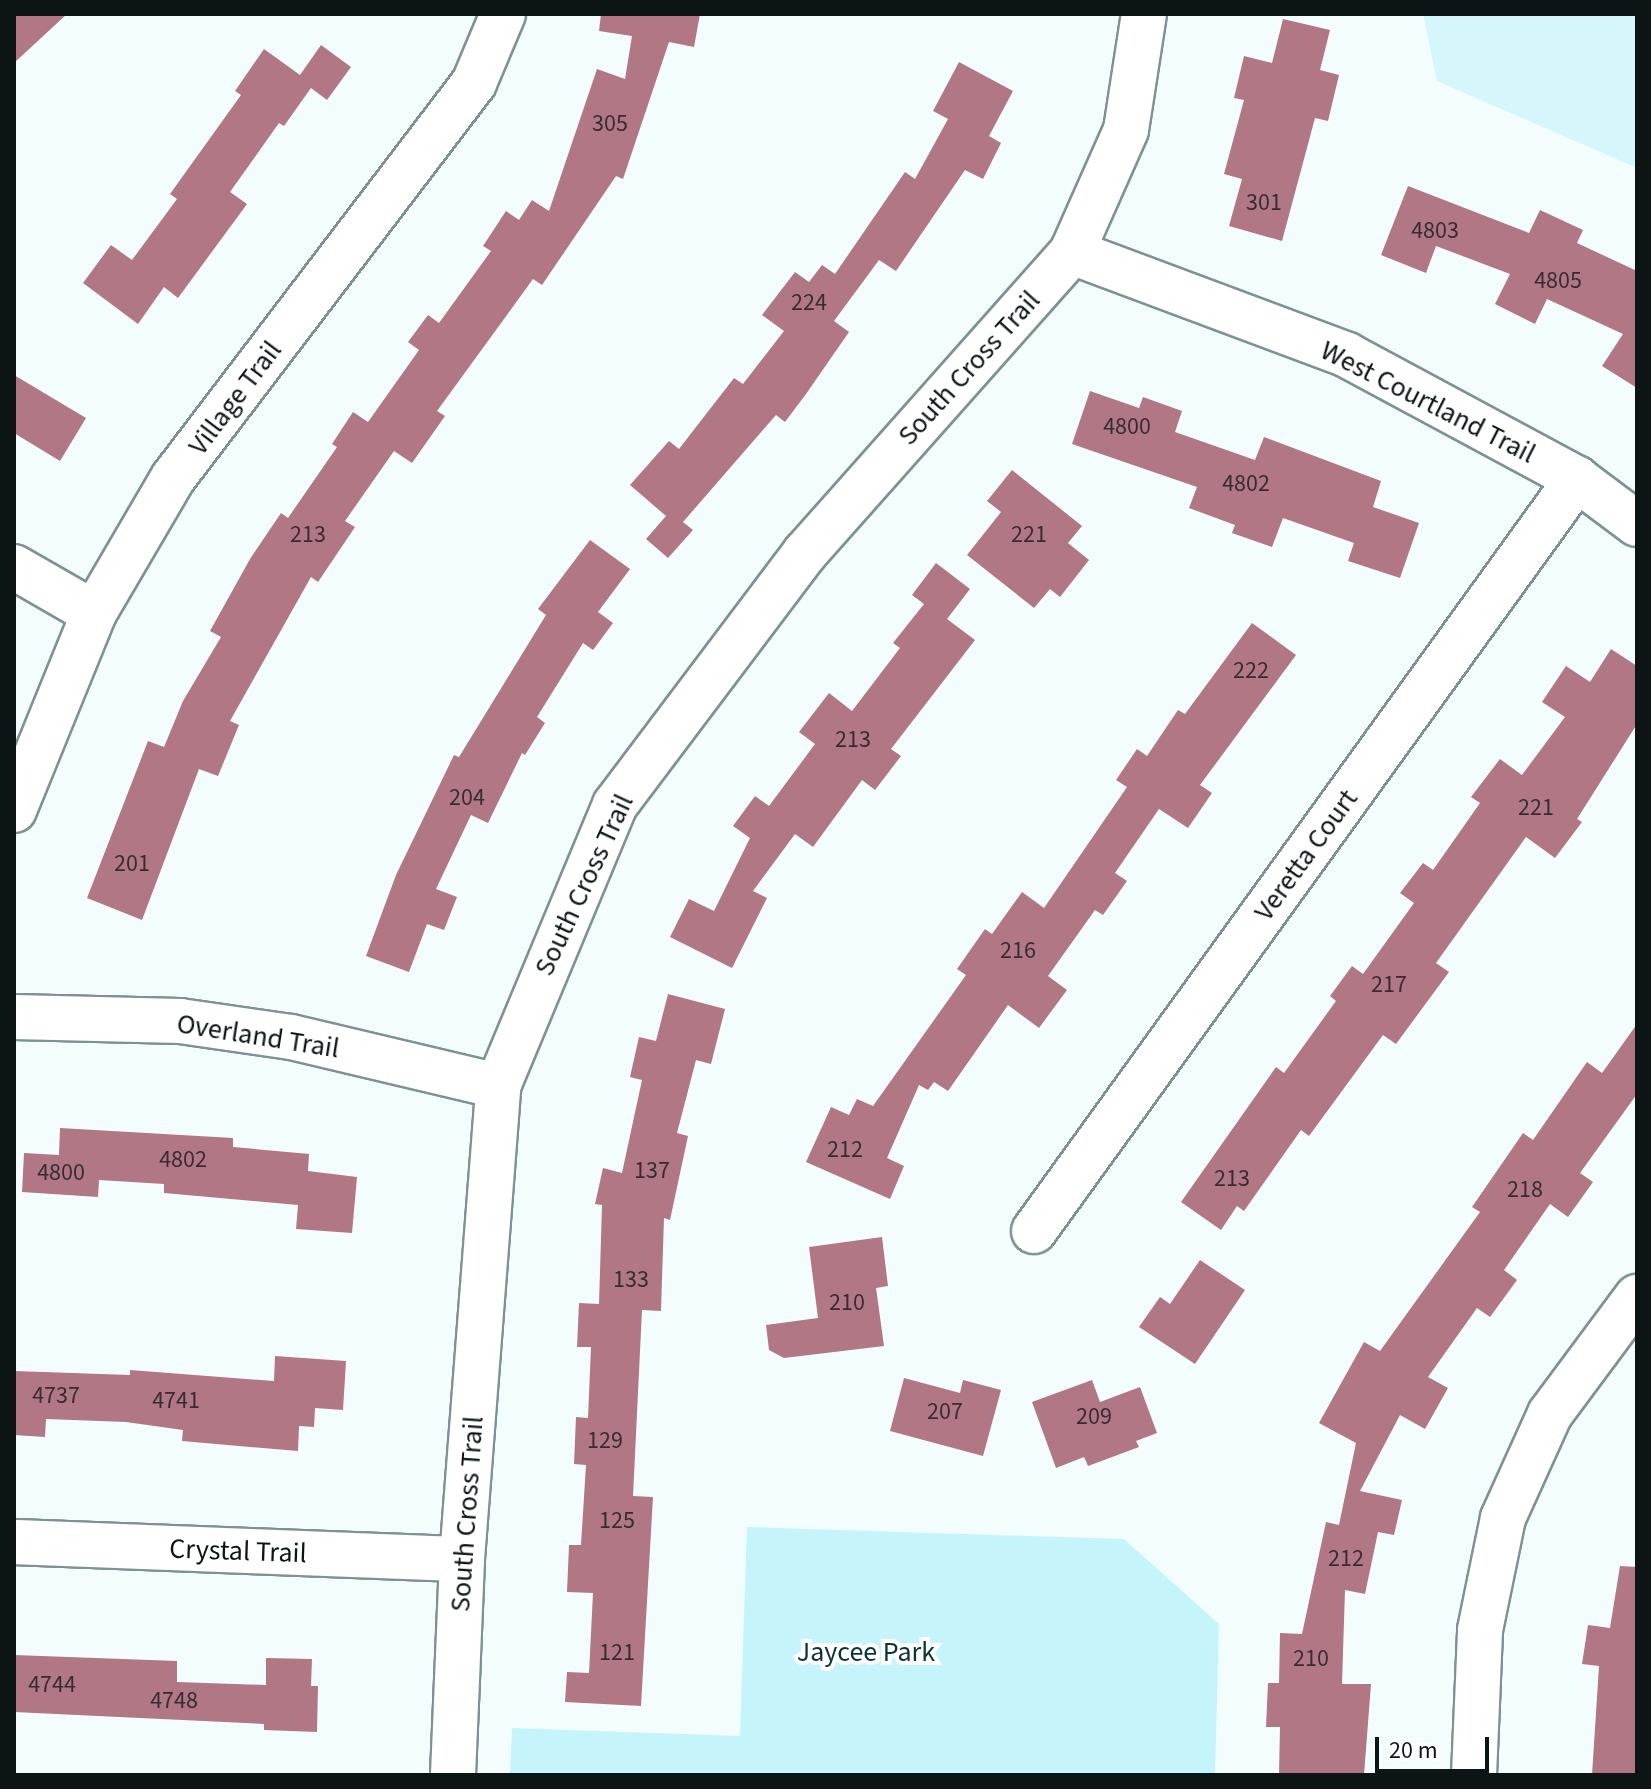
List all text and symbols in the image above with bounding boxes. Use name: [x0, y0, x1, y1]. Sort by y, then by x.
house number: 305: [592, 110, 628, 138]
house number: 301: [1246, 189, 1282, 217]
house number: 4803: [1411, 217, 1459, 245]
house number: 4805: [1534, 267, 1582, 295]
street label: South Cross Trail: [891, 284, 1047, 452]
house number: 224: [791, 289, 827, 317]
street label: West Courtland Trail: [1315, 333, 1541, 471]
street label: Village Trail: [181, 334, 289, 462]
house number: 4800: [1103, 413, 1151, 441]
house number: 4802: [1222, 470, 1270, 498]
house number: 213: [290, 521, 326, 549]
house number: 221: [1011, 521, 1047, 549]
house number: 222: [1233, 657, 1269, 685]
house number: 213: [835, 726, 871, 754]
street label: Veretta Court: [1247, 783, 1365, 927]
house number: 204: [449, 784, 485, 812]
street label: South Cross Trail: [527, 789, 641, 981]
house number: 221: [1518, 794, 1554, 822]
house number: 201: [114, 850, 150, 878]
house number: 216: [1000, 937, 1036, 965]
house number: 217: [1371, 971, 1407, 999]
street label: Overland Trail: [174, 1007, 342, 1065]
house number: 212: [827, 1136, 863, 1164]
house number: 4802: [159, 1146, 207, 1174]
house number: 137: [634, 1157, 670, 1185]
house number: 4800: [37, 1159, 85, 1187]
house number: 213: [1214, 1165, 1250, 1193]
house number: 218: [1507, 1176, 1543, 1204]
house number: 133: [613, 1266, 649, 1294]
house number: 210: [829, 1289, 865, 1317]
house number: 4737: [32, 1382, 80, 1410]
house number: 4741: [152, 1387, 200, 1415]
house number: 207: [927, 1398, 963, 1426]
house number: 209: [1076, 1403, 1112, 1431]
street label: South Cross Trail: [443, 1415, 491, 1613]
house number: 129: [587, 1427, 623, 1455]
house number: 125: [599, 1507, 635, 1535]
street label: Crystal Trail: [169, 1532, 307, 1570]
house number: 212: [1328, 1545, 1364, 1573]
park label: Jaycee Park: [797, 1635, 935, 1669]
house number: 121: [599, 1639, 635, 1667]
house number: 210: [1293, 1645, 1329, 1673]
house number: 4744: [28, 1671, 76, 1699]
house number: 4748: [150, 1687, 198, 1715]
scale bar: [1379, 1721, 1493, 1771]
text: 20 m: [1389, 1733, 1438, 1768]

